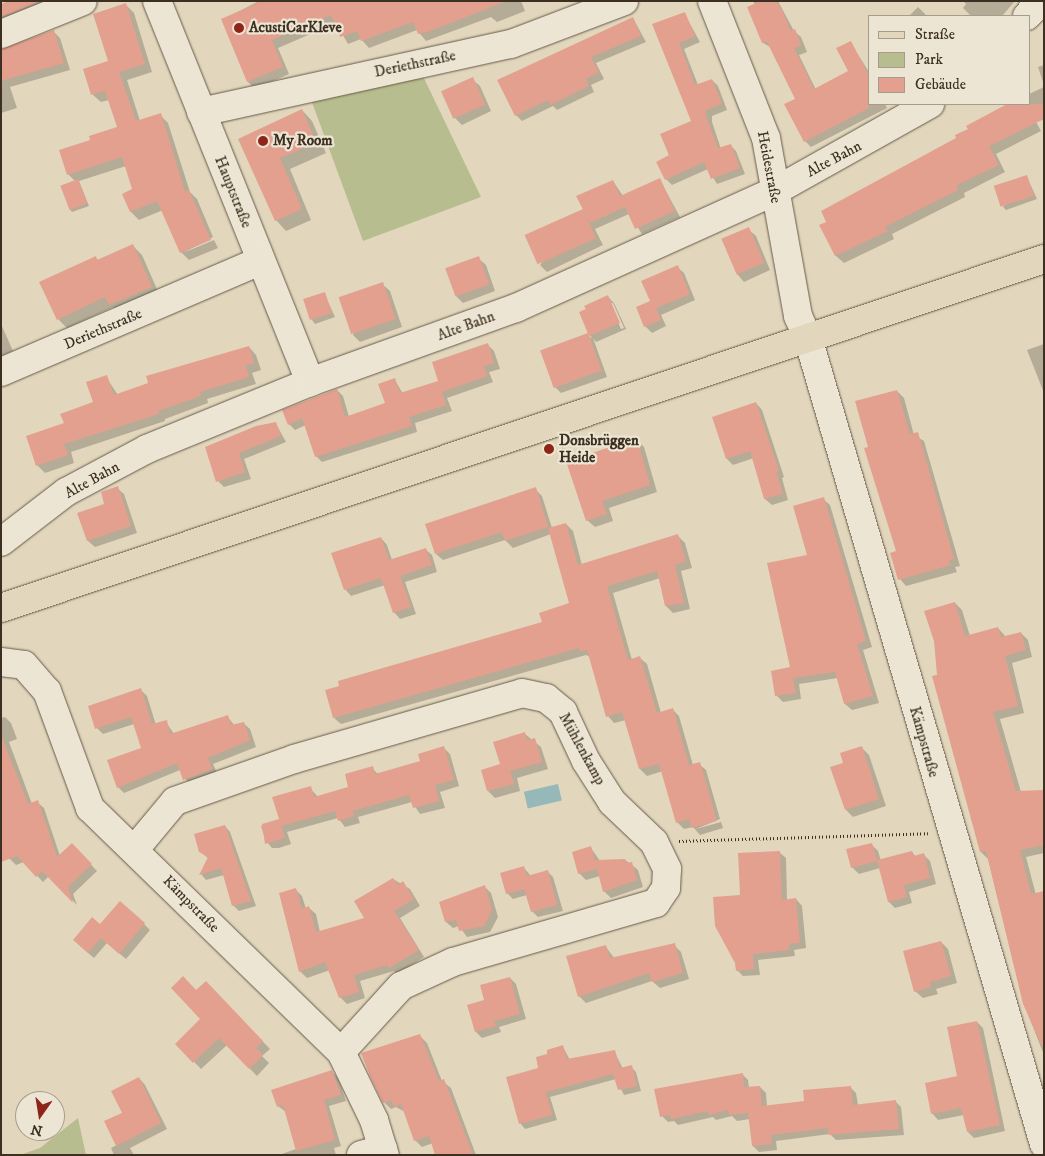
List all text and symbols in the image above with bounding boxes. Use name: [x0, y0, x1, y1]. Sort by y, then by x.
legend: [868, 15, 1030, 105]
place label: AcustiCarKleve: [249, 19, 342, 37]
marker: AcustiCarKleve: [233, 22, 245, 34]
text: Straße: [915, 25, 955, 44]
street label: Deriethstraße: [373, 47, 457, 81]
text: Park: [915, 50, 943, 69]
text: Gebäude: [915, 75, 966, 94]
street label: Heidestraße: [753, 129, 785, 205]
place label: My Room: [273, 132, 332, 150]
marker: My Room: [257, 135, 269, 147]
street label: Alte Bahn: [803, 137, 865, 181]
street label: Hauptstraße: [210, 154, 256, 230]
street label: Deriethstraße: [61, 305, 145, 353]
street label: Alte Bahn: [435, 307, 497, 345]
place label: Donsbrüggen Heide: [559, 431, 639, 466]
marker: Donsbrüggen Heide: [543, 443, 555, 455]
street label: Alte Bahn: [61, 458, 123, 502]
street label: Kämpstraße: [905, 705, 943, 779]
street label: Mühlenkamp: [555, 710, 609, 788]
street label: Kämpstraße: [159, 872, 223, 936]
north arrow: [15, 1091, 65, 1141]
text: N: [29, 1120, 44, 1140]

